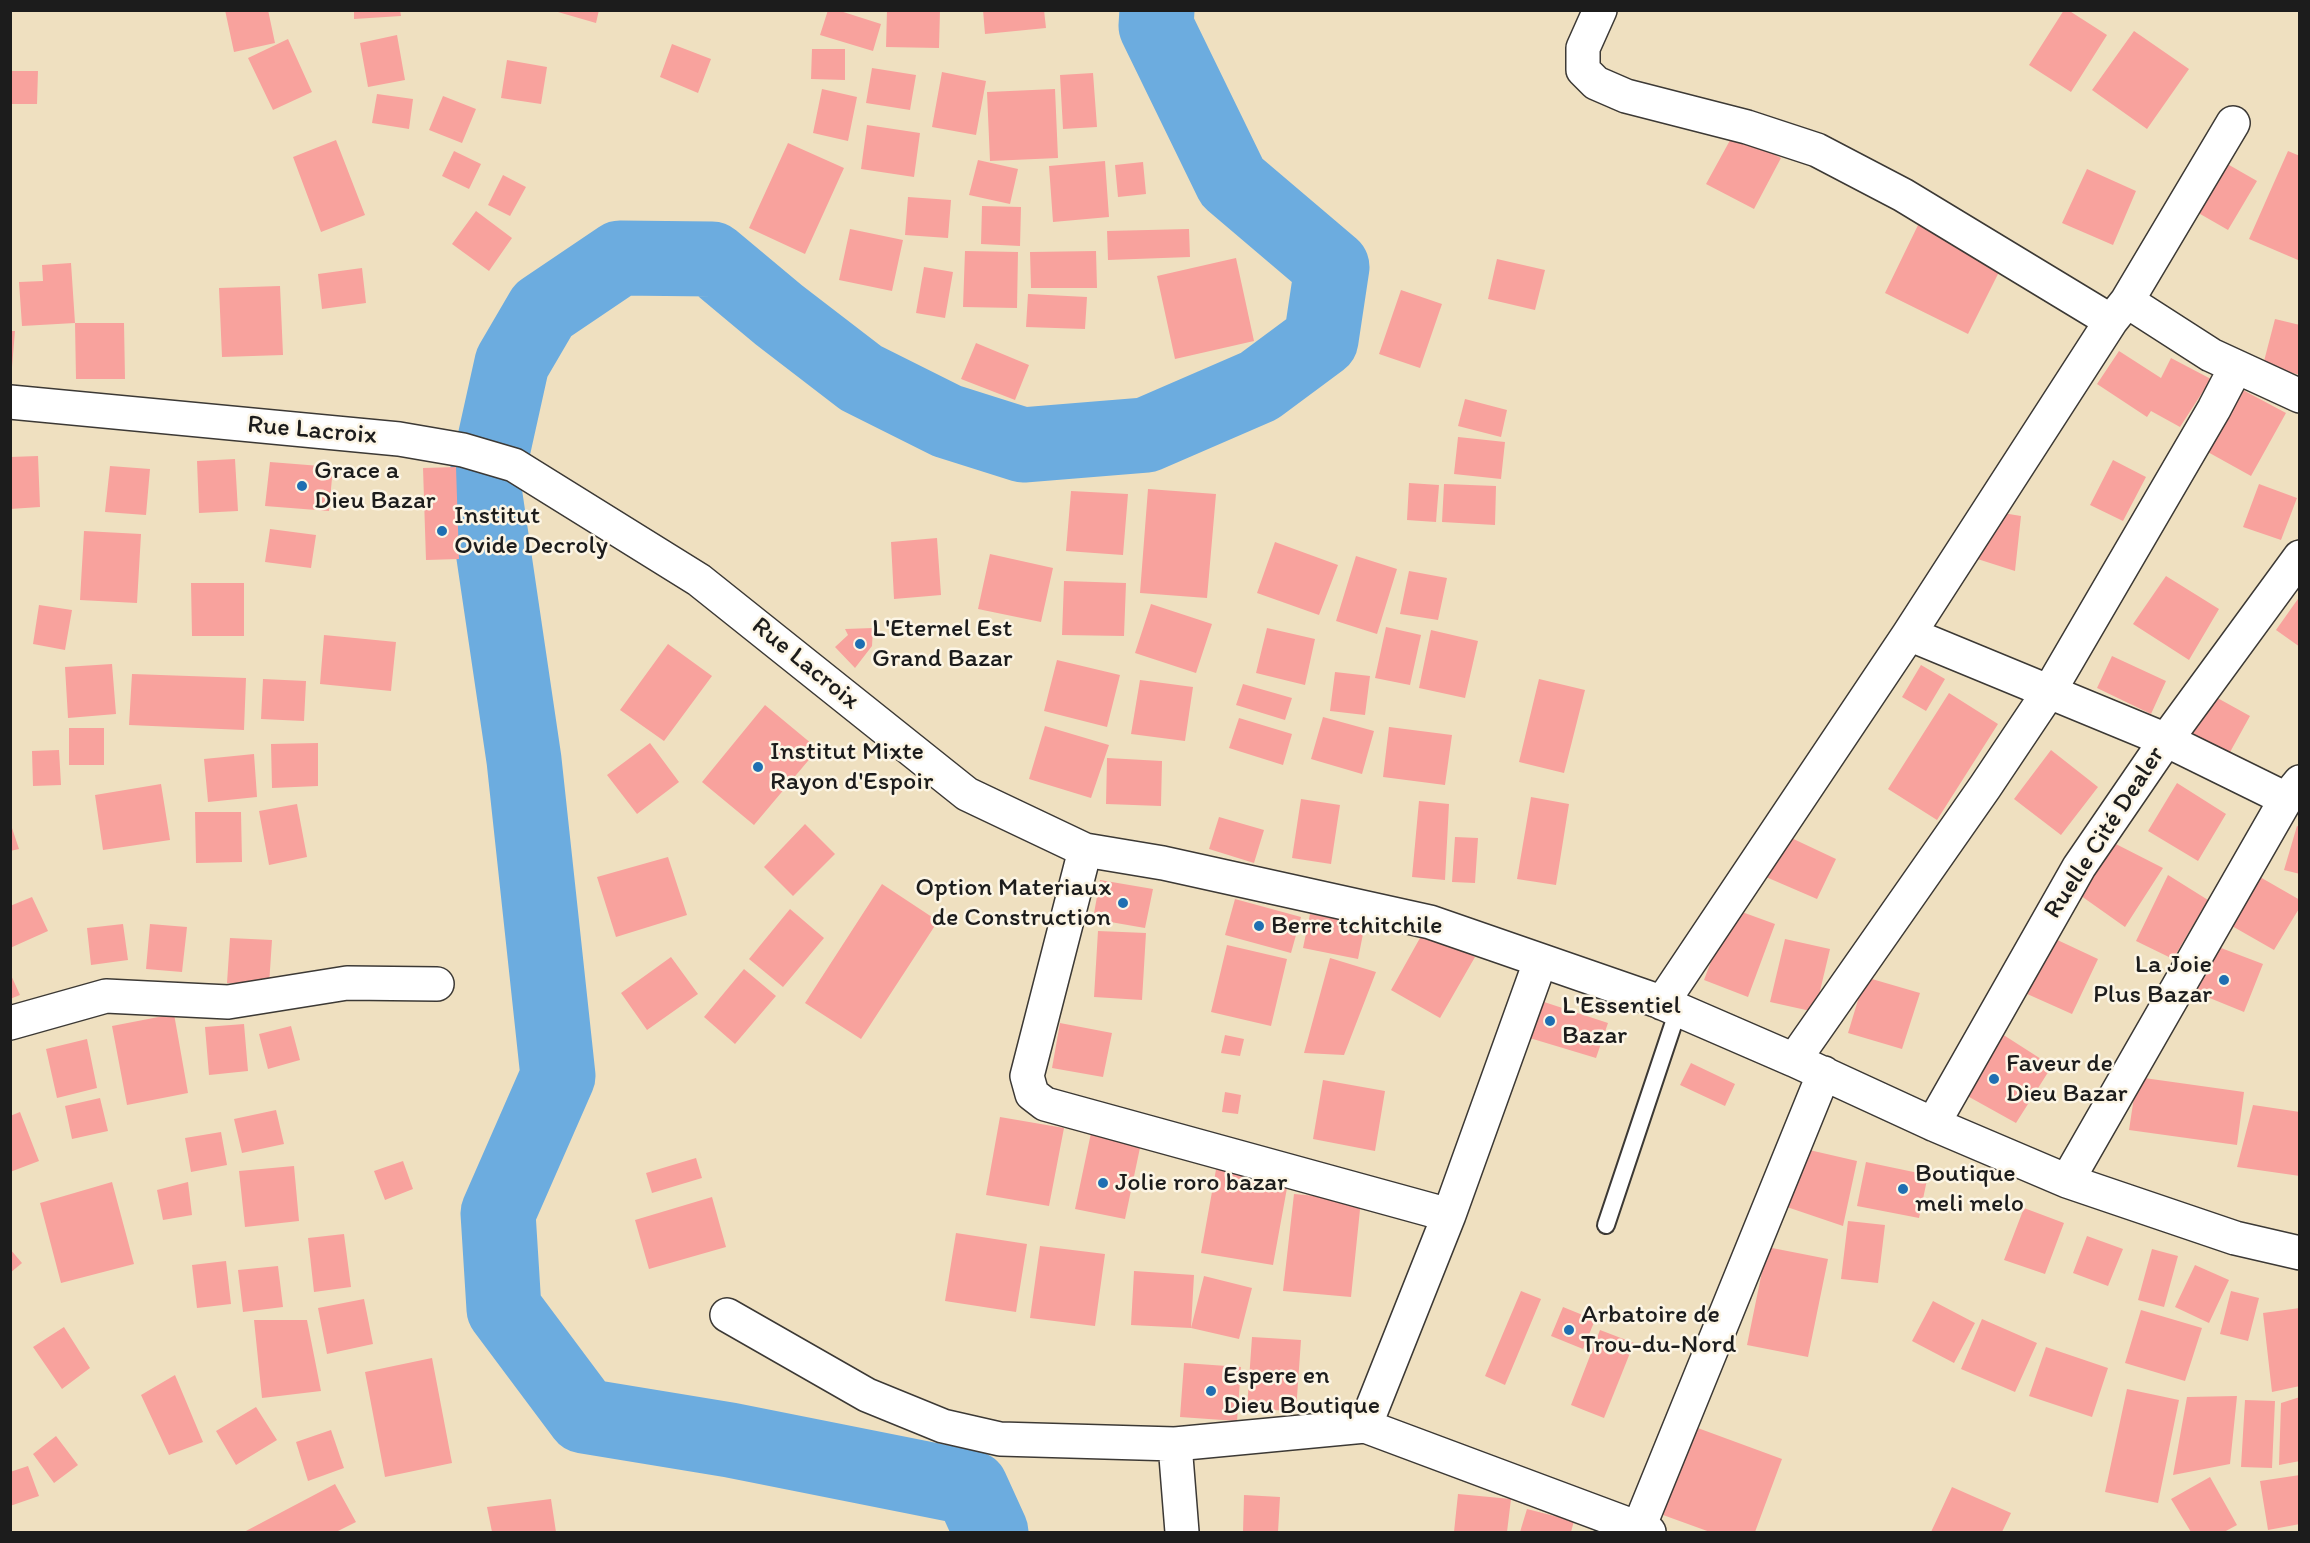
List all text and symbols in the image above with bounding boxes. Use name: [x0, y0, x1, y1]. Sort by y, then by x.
street label: Rue Lacroix: [246, 410, 378, 452]
place label: Grace a Dieu Bazar: [314, 455, 436, 516]
marker: Grace a Dieu Bazar: [295, 479, 309, 493]
place label: Institut Ovide Decroly: [454, 500, 608, 562]
marker: Institut Ovide Decroly: [435, 524, 449, 538]
street label: Rue Lacroix: [745, 611, 865, 717]
place label: L'Eternel Est Grand Bazar: [872, 613, 1013, 674]
marker: L'Eternel Est Grand Bazar: [853, 637, 867, 651]
place label: Institut Mixte Rayon d'Espoir: [770, 736, 933, 798]
street label: Ruelle Cité Dealer: [2038, 741, 2172, 925]
marker: Institut Mixte Rayon d'Espoir: [751, 760, 765, 774]
place label: Option Materiaux de Construction: [915, 872, 1111, 934]
marker: Option Materiaux de Construction: [1116, 896, 1130, 910]
place label: Berre tchitchile: [1271, 910, 1443, 942]
marker: Berre tchitchile: [1252, 919, 1266, 933]
place label: La Joie Plus Bazar: [2093, 949, 2212, 1011]
marker: La Joie Plus Bazar: [2217, 973, 2231, 987]
place label: L'Essentiel Bazar: [1562, 990, 1681, 1052]
marker: L'Essentiel Bazar: [1543, 1014, 1557, 1028]
place label: Faveur de Dieu Bazar: [2006, 1048, 2128, 1110]
marker: Faveur de Dieu Bazar: [1987, 1072, 2001, 1086]
place label: Boutique meli melo: [1915, 1158, 2024, 1220]
place label: Jolie roro bazar: [1115, 1167, 1287, 1199]
marker: Jolie roro bazar: [1096, 1176, 1110, 1190]
marker: Boutique meli melo: [1896, 1182, 1910, 1196]
place label: Arbatoire de Trou-du-Nord: [1581, 1299, 1736, 1360]
marker: Arbatoire de Trou-du-Nord: [1562, 1323, 1576, 1337]
place label: Espere en Dieu Boutique: [1223, 1360, 1380, 1422]
marker: Espere en Dieu Boutique: [1204, 1384, 1218, 1398]

